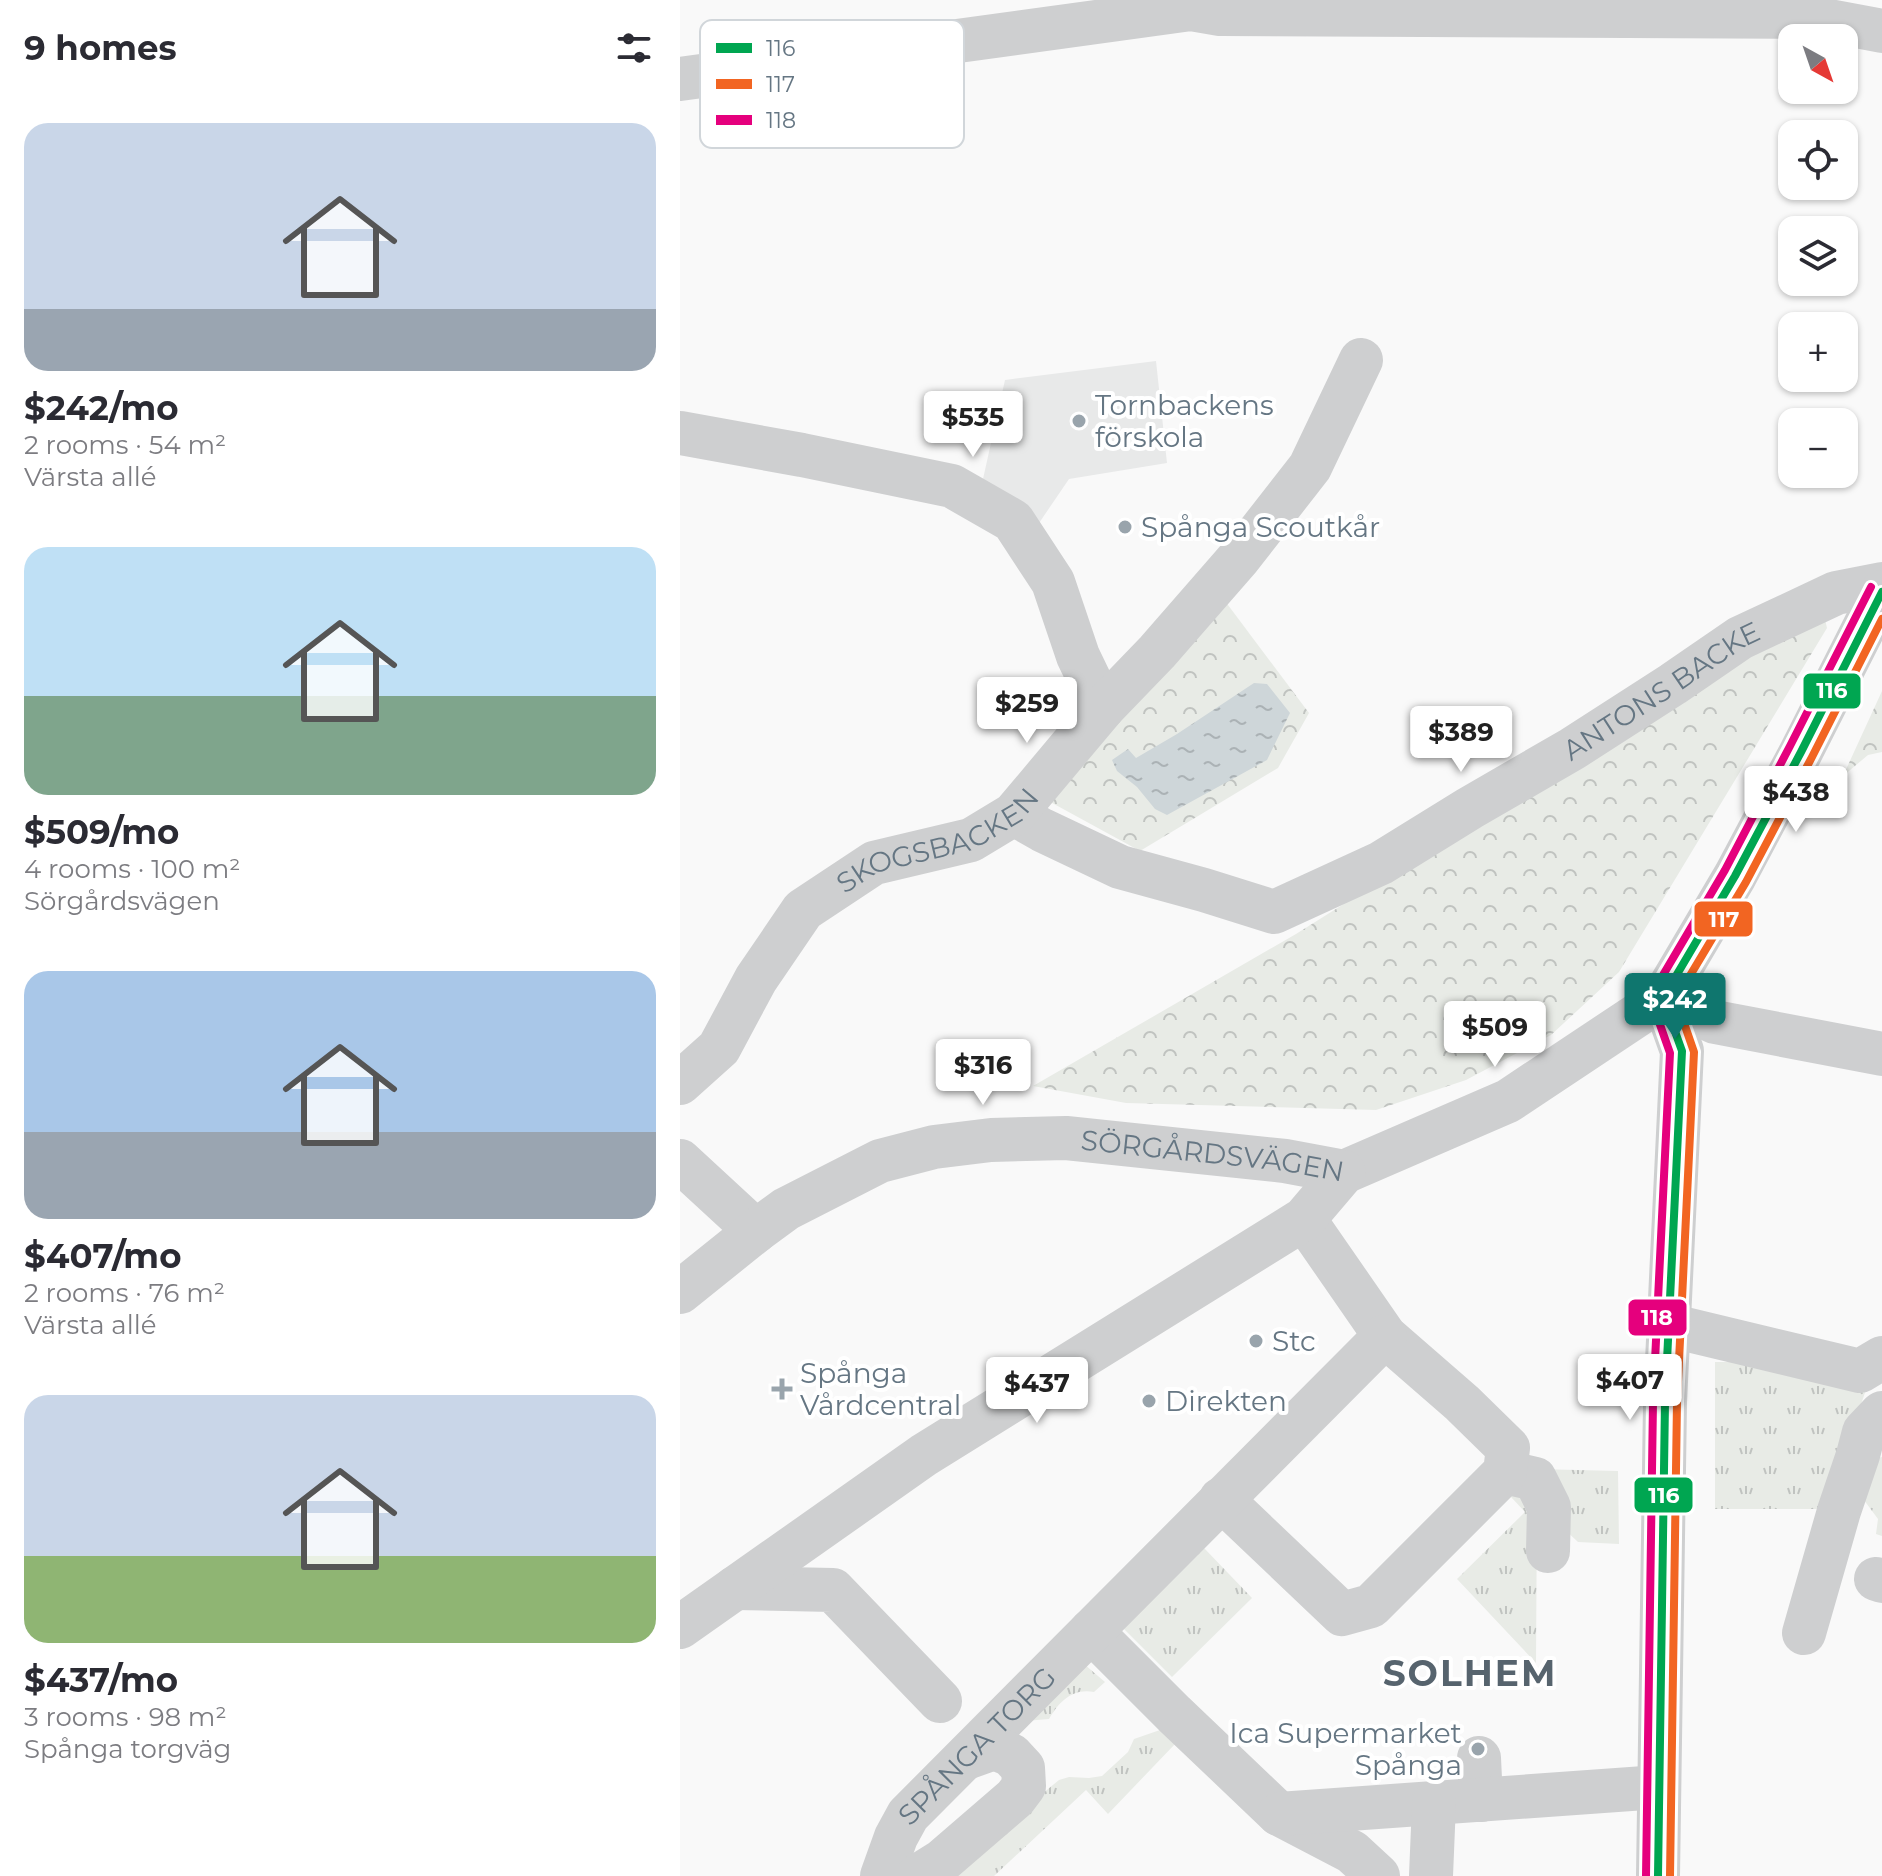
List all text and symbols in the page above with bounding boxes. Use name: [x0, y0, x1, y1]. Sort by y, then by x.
legend: [700, 20, 964, 148]
north arrow: [1778, 24, 1858, 104]
map controls: [1778, 24, 1858, 488]
icon: filters: [612, 26, 656, 70]
text: 9 homes: [24, 27, 177, 69]
text: 116: [766, 35, 795, 62]
text: 117: [766, 71, 795, 98]
text: 118: [766, 107, 796, 134]
button: locate: [1778, 120, 1858, 200]
icon: home: [268, 175, 412, 319]
button: layers: [1778, 216, 1858, 296]
button: +: [1778, 312, 1858, 392]
text: $242/mo: [24, 387, 178, 429]
place label: Tornbackens förskola: [1095, 388, 1274, 454]
pin: $535: [926, 391, 1020, 459]
text: $535: [942, 401, 1004, 433]
button: −: [1778, 408, 1858, 488]
marker: Tornbackens förskola: [1070, 412, 1088, 430]
text: 2 rooms · 54 m²: [24, 429, 226, 461]
text: Värsta allé: [24, 461, 156, 493]
place label: Spånga Scoutkår: [1141, 510, 1380, 544]
marker: Spånga Scoutkår: [1116, 518, 1134, 536]
icon: home: [268, 599, 412, 743]
street label: ANTONS BACKE: [1556, 614, 1765, 767]
line badge: 116: [1802, 672, 1862, 710]
pin: $259: [980, 677, 1074, 745]
text: 116: [1816, 677, 1848, 704]
text: $259: [995, 687, 1059, 719]
pin: $389: [1414, 706, 1508, 774]
text: $389: [1428, 716, 1494, 748]
pin: $438: [1749, 766, 1843, 834]
text: $438: [1762, 776, 1830, 808]
street label: SKOGSBACKEN: [830, 781, 1046, 900]
text: $509/mo: [24, 811, 179, 853]
text: 4 rooms · 100 m²: [24, 853, 241, 885]
text: Sörgårdsvägen: [24, 885, 220, 917]
line badge: 117: [1693, 900, 1754, 938]
text: 117: [1709, 906, 1739, 933]
pin: $242: [1628, 973, 1722, 1041]
text: $242: [1643, 983, 1707, 1015]
pin: $509: [1448, 1001, 1542, 1069]
text: $509: [1462, 1011, 1528, 1043]
icon: home: [268, 1023, 412, 1167]
pin: $316: [936, 1039, 1030, 1107]
text: $316: [954, 1049, 1012, 1081]
street label: SÖRGÅRDSVÄGEN: [1079, 1123, 1347, 1189]
text: $407/mo: [24, 1235, 181, 1277]
text: 2 rooms · 76 m²: [24, 1277, 225, 1309]
line badge: 118: [1627, 1298, 1688, 1337]
text: 118: [1641, 1304, 1673, 1331]
text: Värsta allé: [24, 1309, 156, 1341]
place label: Stc: [1272, 1324, 1316, 1358]
marker: Stc: [1247, 1332, 1265, 1350]
pin: $407: [1583, 1354, 1677, 1422]
place label: Spånga Vårdcentral: [800, 1356, 961, 1422]
pin: $437: [990, 1357, 1084, 1425]
text: $407: [1596, 1364, 1664, 1396]
text: $437: [1004, 1367, 1070, 1399]
marker: Spånga Vårdcentral: [771, 1378, 793, 1400]
place label: Direkten: [1165, 1384, 1287, 1418]
marker: Direkten: [1140, 1392, 1158, 1410]
icon: home: [268, 1447, 412, 1591]
line badge: 116: [1633, 1476, 1694, 1514]
text: 116: [1648, 1482, 1680, 1509]
district label: SOLHEM: [1383, 1651, 1557, 1695]
text: $437/mo: [24, 1659, 178, 1701]
street label: SPÅNGA TORG: [891, 1660, 1063, 1832]
text: 3 rooms · 98 m²: [24, 1701, 227, 1733]
place label: Ica Supermarket Spånga: [1229, 1716, 1462, 1782]
text: Spånga torgväg: [24, 1733, 231, 1765]
marker: Ica Supermarket Spånga: [1469, 1740, 1487, 1758]

